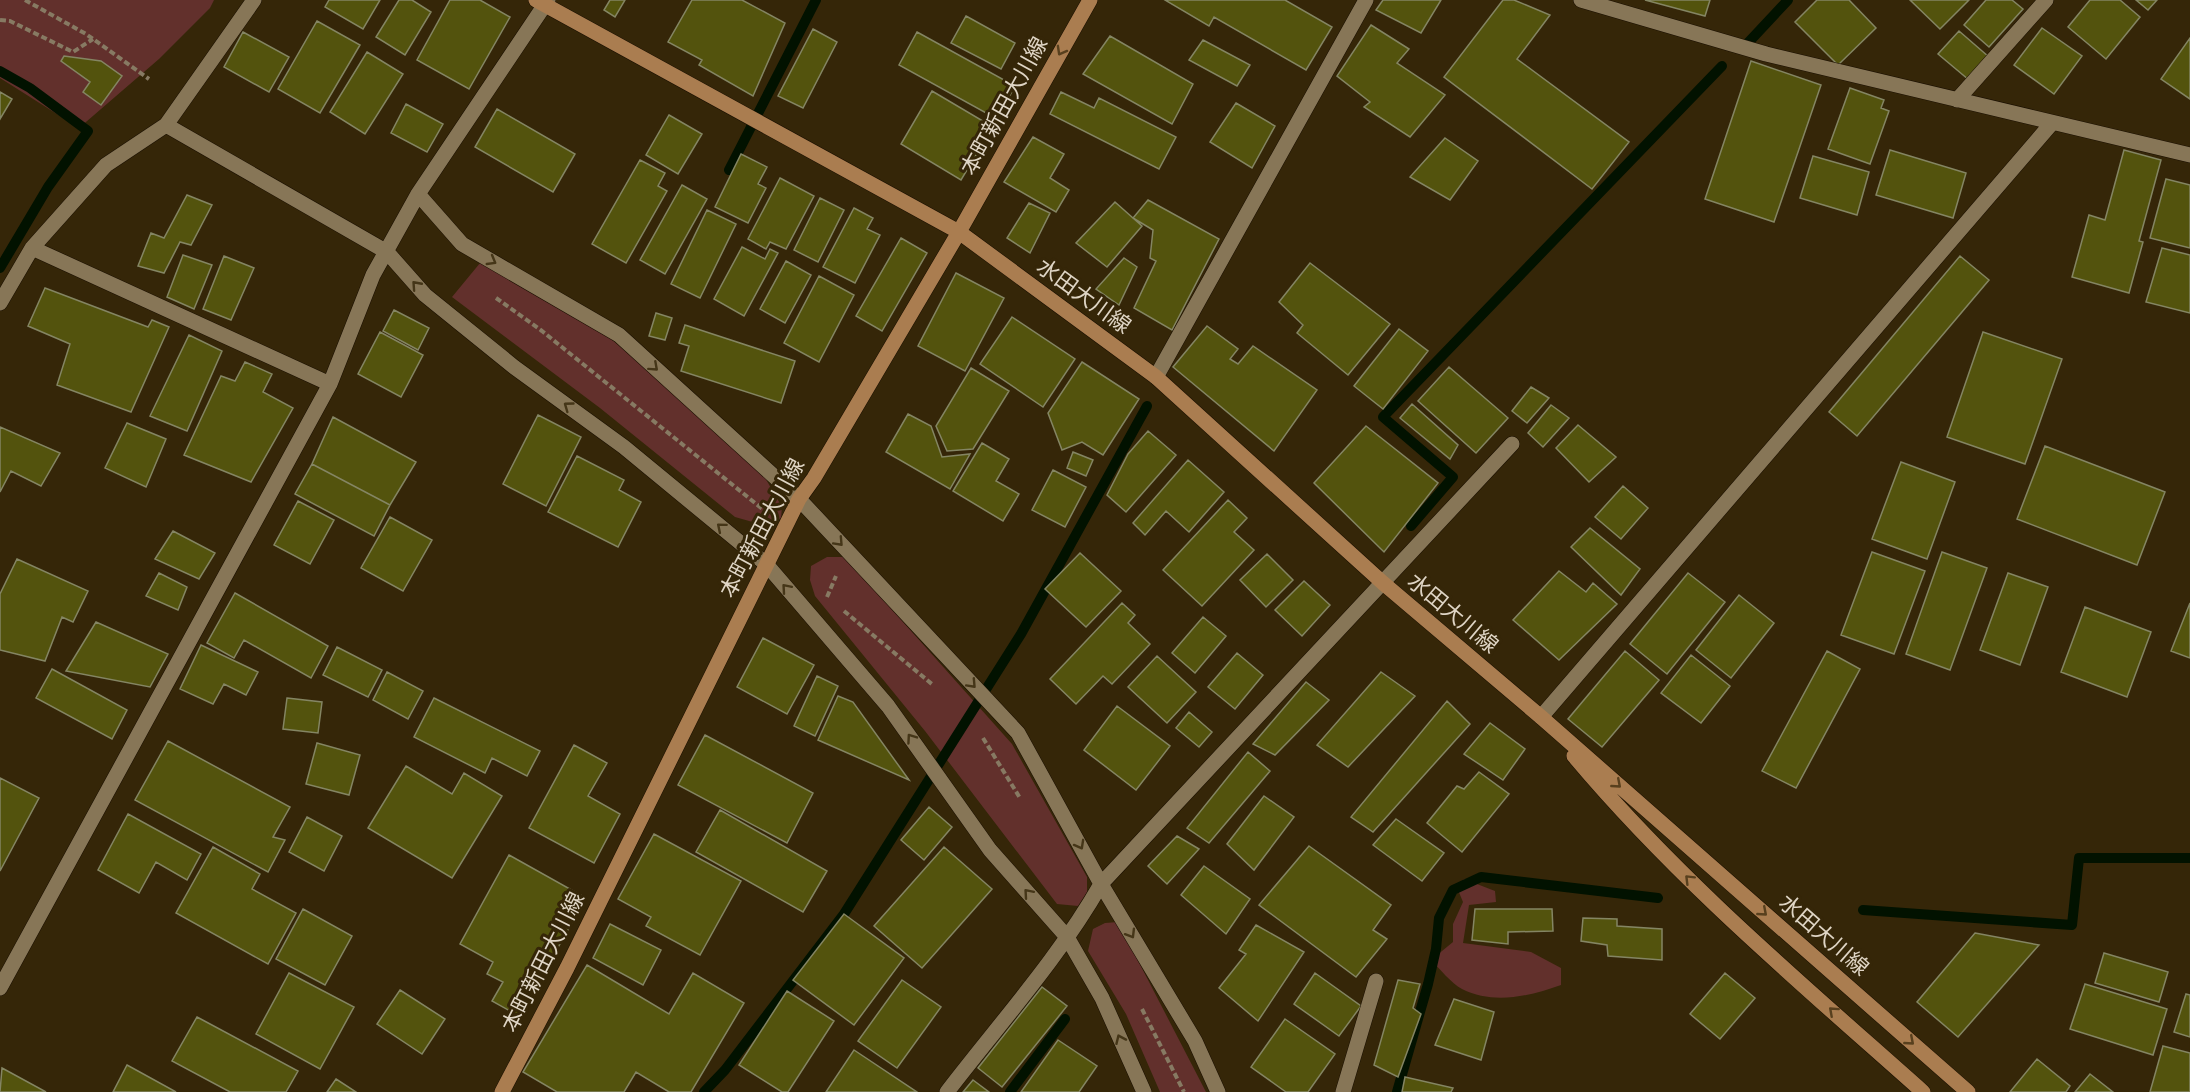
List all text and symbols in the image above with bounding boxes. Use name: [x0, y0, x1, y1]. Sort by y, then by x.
street label: 本町新田大川線: [955, 32, 1053, 180]
one-way arrow: [1057, 45, 1068, 55]
one-way arrow: [486, 253, 496, 265]
street label: 水田大川線: [1032, 253, 1136, 339]
one-way arrow: [412, 281, 423, 292]
one-way arrow: [648, 360, 658, 371]
one-way arrow: [564, 402, 575, 413]
street label: 本町新田大川線: [714, 454, 810, 602]
one-way arrow: [717, 523, 728, 534]
one-way arrow: [831, 535, 842, 546]
street label: 水田大川線: [1402, 567, 1504, 659]
one-way arrow: [783, 584, 794, 595]
one-way arrow: [965, 678, 976, 688]
one-way arrow: [907, 733, 918, 744]
one-way arrow: [1610, 777, 1620, 788]
one-way arrow: [1073, 839, 1084, 849]
one-way arrow: [1686, 876, 1697, 887]
street label: 本町新田大川線: [496, 887, 590, 1037]
one-way arrow: [1024, 889, 1035, 900]
street label: 水田大川線: [1774, 889, 1874, 981]
one-way arrow: [1756, 905, 1767, 916]
one-way arrow: [1124, 928, 1136, 938]
one-way arrow: [1829, 1007, 1839, 1018]
one-way arrow: [1115, 1034, 1127, 1045]
one-way arrow: [1903, 1034, 1914, 1045]

